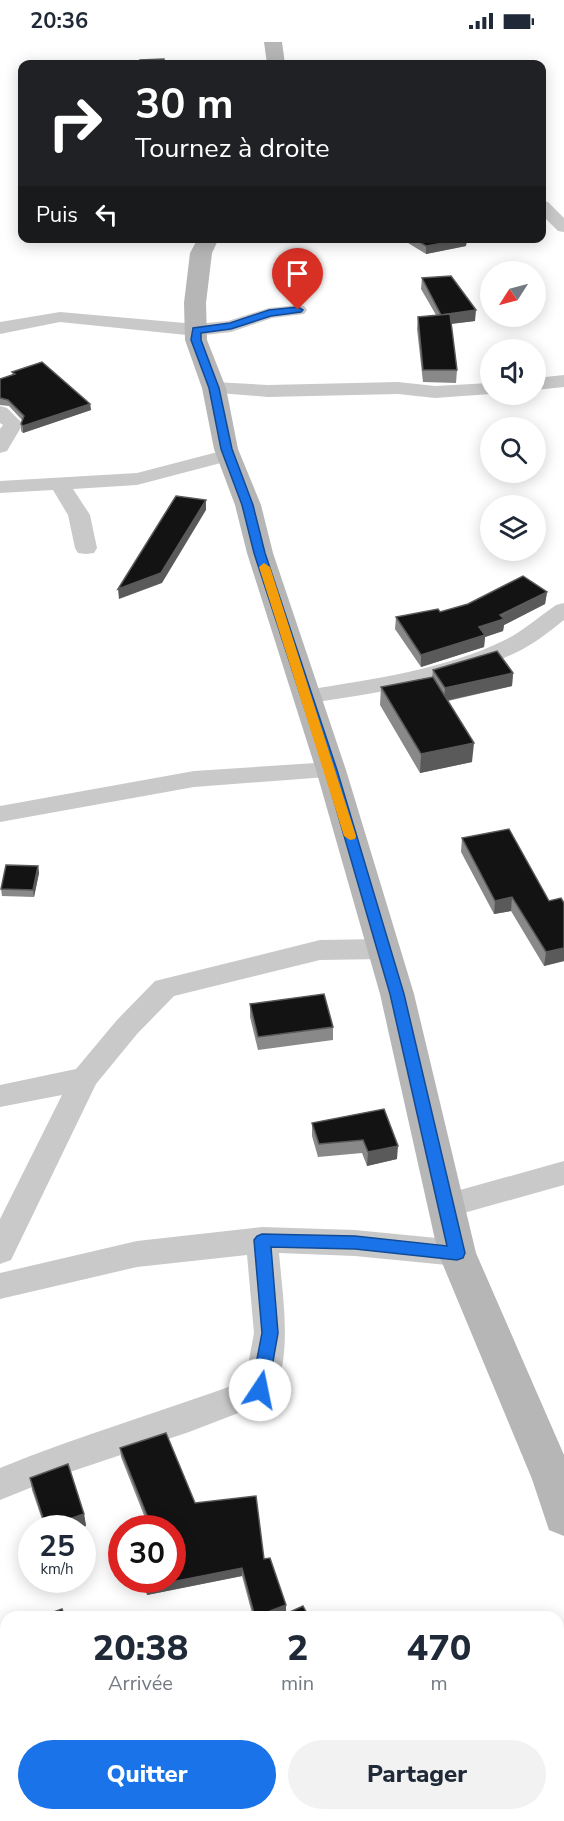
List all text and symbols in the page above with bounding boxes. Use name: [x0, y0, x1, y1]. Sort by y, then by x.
text: 20:36: [30, 6, 88, 36]
text: 30 m: [135, 76, 234, 133]
icon: right: [36, 84, 114, 162]
text: Tournez à droite: [135, 130, 330, 167]
icon: left: [90, 198, 123, 231]
text: Puis: [36, 200, 78, 230]
pin: [272, 248, 323, 310]
icon: arrive: [281, 257, 314, 290]
north arrow: [480, 261, 546, 327]
map controls: [480, 261, 546, 561]
button: sound: [480, 339, 546, 405]
button: search: [480, 417, 546, 483]
button: layers: [480, 495, 546, 561]
position arrow: [228, 1358, 292, 1422]
speed limit sign: 30: [108, 1515, 186, 1593]
text: 25: [39, 1526, 75, 1567]
text: km/h: [40, 1559, 74, 1579]
text: 20:38: [93, 1624, 188, 1673]
text: 2: [287, 1624, 308, 1673]
text: 470: [407, 1624, 471, 1673]
text: Arrivée: [108, 1670, 173, 1697]
text: min: [281, 1670, 314, 1697]
text: m: [430, 1670, 448, 1697]
button: Quitter: [18, 1740, 276, 1809]
button: Partager: [288, 1740, 546, 1809]

